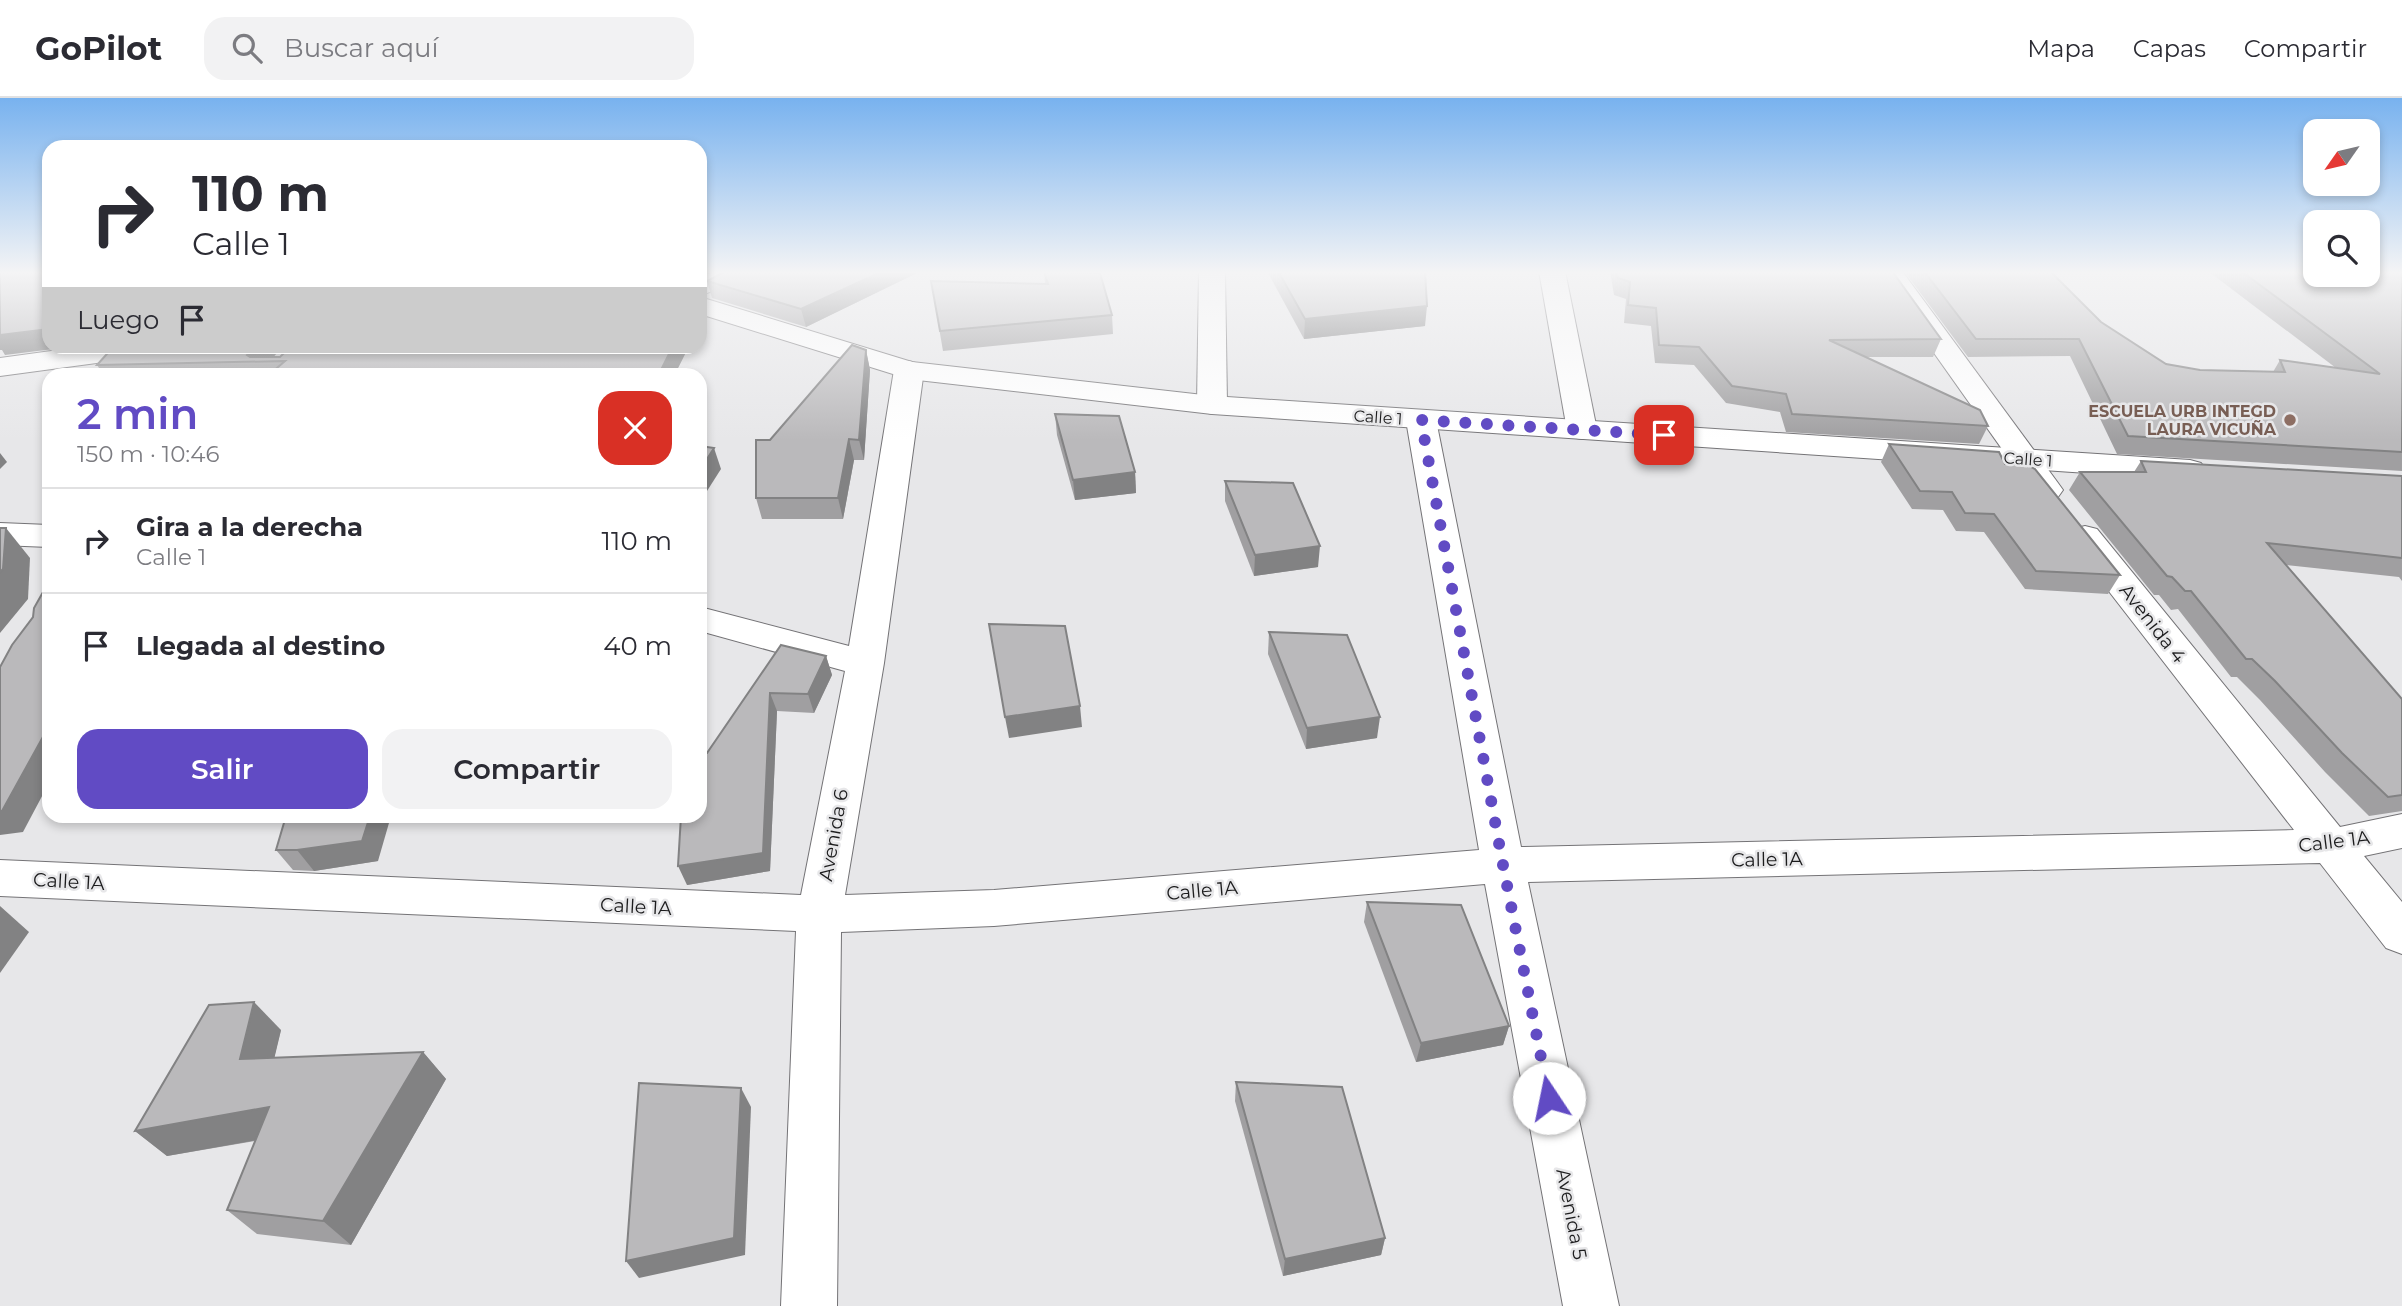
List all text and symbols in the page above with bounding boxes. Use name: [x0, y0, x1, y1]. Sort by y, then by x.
search box: [204, 17, 694, 80]
text: GoPilot: [35, 28, 162, 68]
icon: search: [228, 29, 266, 67]
text: Buscar aquí: [284, 32, 438, 64]
text: Mapa: [2027, 34, 2095, 63]
text: Capas: [2133, 34, 2206, 63]
text: Compartir: [2244, 34, 2367, 63]
north arrow: [2303, 119, 2380, 196]
map controls: [2303, 119, 2380, 287]
text: 110 m: [192, 164, 329, 223]
icon: right: [77, 168, 168, 259]
button: search: [2303, 210, 2380, 287]
text: Calle 1: [192, 224, 290, 263]
icon: arrive: [173, 301, 211, 339]
text: Luego: [77, 304, 159, 336]
text: 2 min: [77, 388, 198, 440]
button: close: [598, 391, 672, 465]
place label: ESCUELA URB INTEGD LAURA VICUÑA: [2088, 402, 2277, 439]
pin: [1634, 405, 1694, 465]
street label: Calle 1: [1353, 406, 1403, 429]
marker: ESCUELA URB INTEGD LAURA VICUÑA: [2282, 412, 2298, 428]
icon: arrive: [1645, 416, 1683, 454]
text: 150 m · 10:46: [77, 440, 219, 468]
street label: Calle 1: [2003, 448, 2053, 471]
text: Gira a la derecha: [136, 511, 363, 543]
icon: right: [77, 522, 115, 560]
text: 110 m: [602, 525, 672, 557]
text: Calle 1: [136, 543, 206, 571]
street label: Avenida 4: [2115, 579, 2191, 668]
icon: arrive: [77, 627, 115, 665]
text: Llegada al destino: [136, 630, 385, 662]
text: 40 m: [603, 630, 672, 662]
button: Salir: [77, 729, 368, 809]
button: Compartir: [382, 729, 672, 809]
street label: Avenida 6: [814, 787, 853, 883]
street label: Calle 1A: [2297, 826, 2371, 857]
street label: Calle 1A: [1731, 847, 1803, 872]
street label: Calle 1A: [33, 868, 106, 895]
street label: Calle 1A: [1165, 876, 1239, 905]
street label: Calle 1A: [600, 893, 673, 920]
position arrow: [1512, 1061, 1586, 1135]
street label: Avenida 5: [1551, 1167, 1592, 1262]

